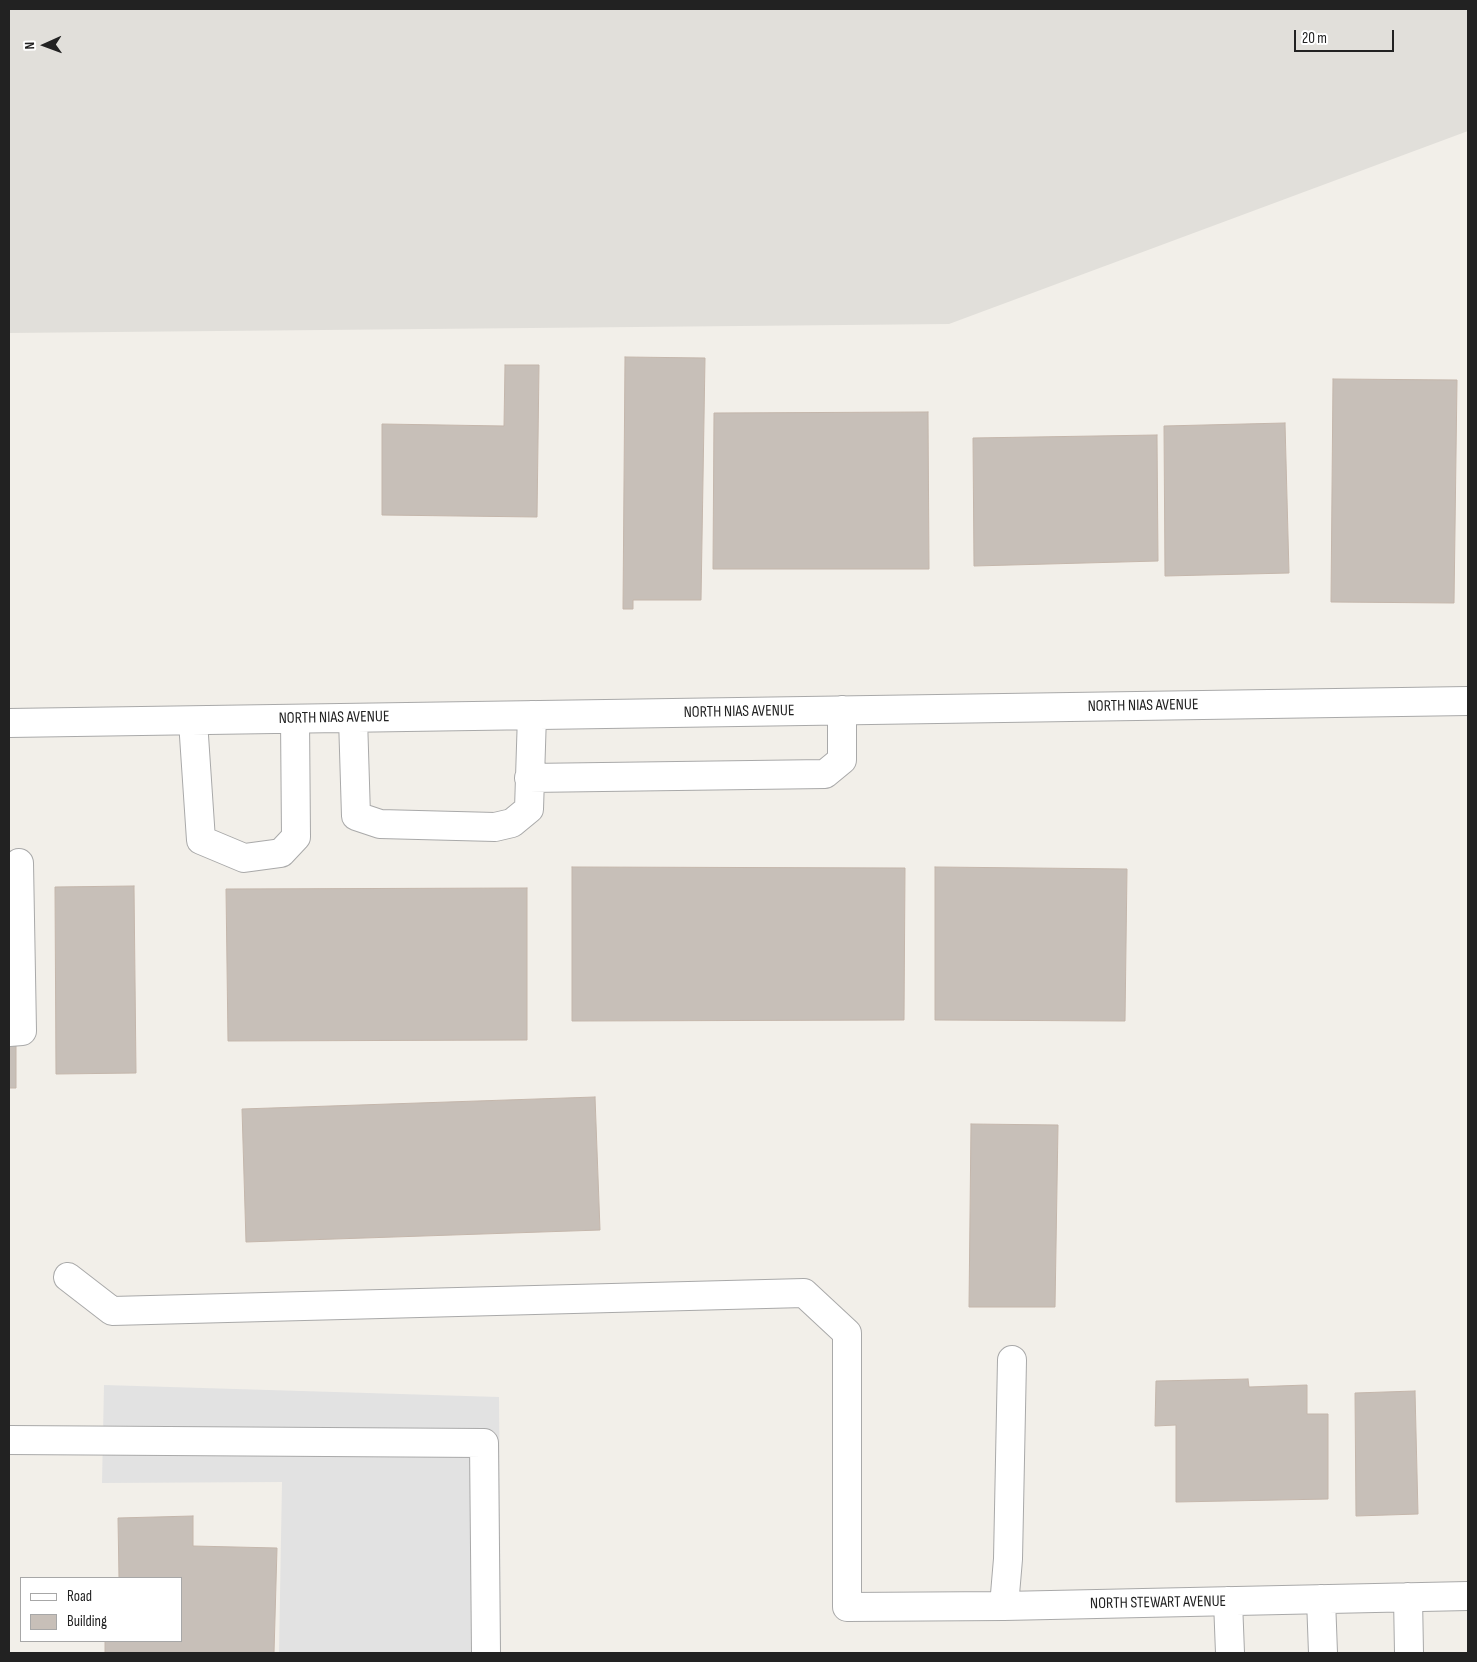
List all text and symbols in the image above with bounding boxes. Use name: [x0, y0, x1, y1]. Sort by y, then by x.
north arrow: [20, 20, 70, 70]
scale bar: [1297, 20, 1397, 52]
text: 20 m: [1302, 29, 1327, 48]
text: N: [21, 42, 38, 50]
street label: NORTH NIAS AVENUE: [1087, 695, 1199, 717]
street label: NORTH NIAS AVENUE: [683, 701, 795, 723]
street label: NORTH NIAS AVENUE: [278, 707, 390, 729]
legend: [20, 1577, 182, 1642]
text: Road: [67, 1587, 92, 1606]
street label: NORTH STEWART AVENUE: [1090, 1592, 1226, 1614]
text: Building: [67, 1612, 107, 1631]

